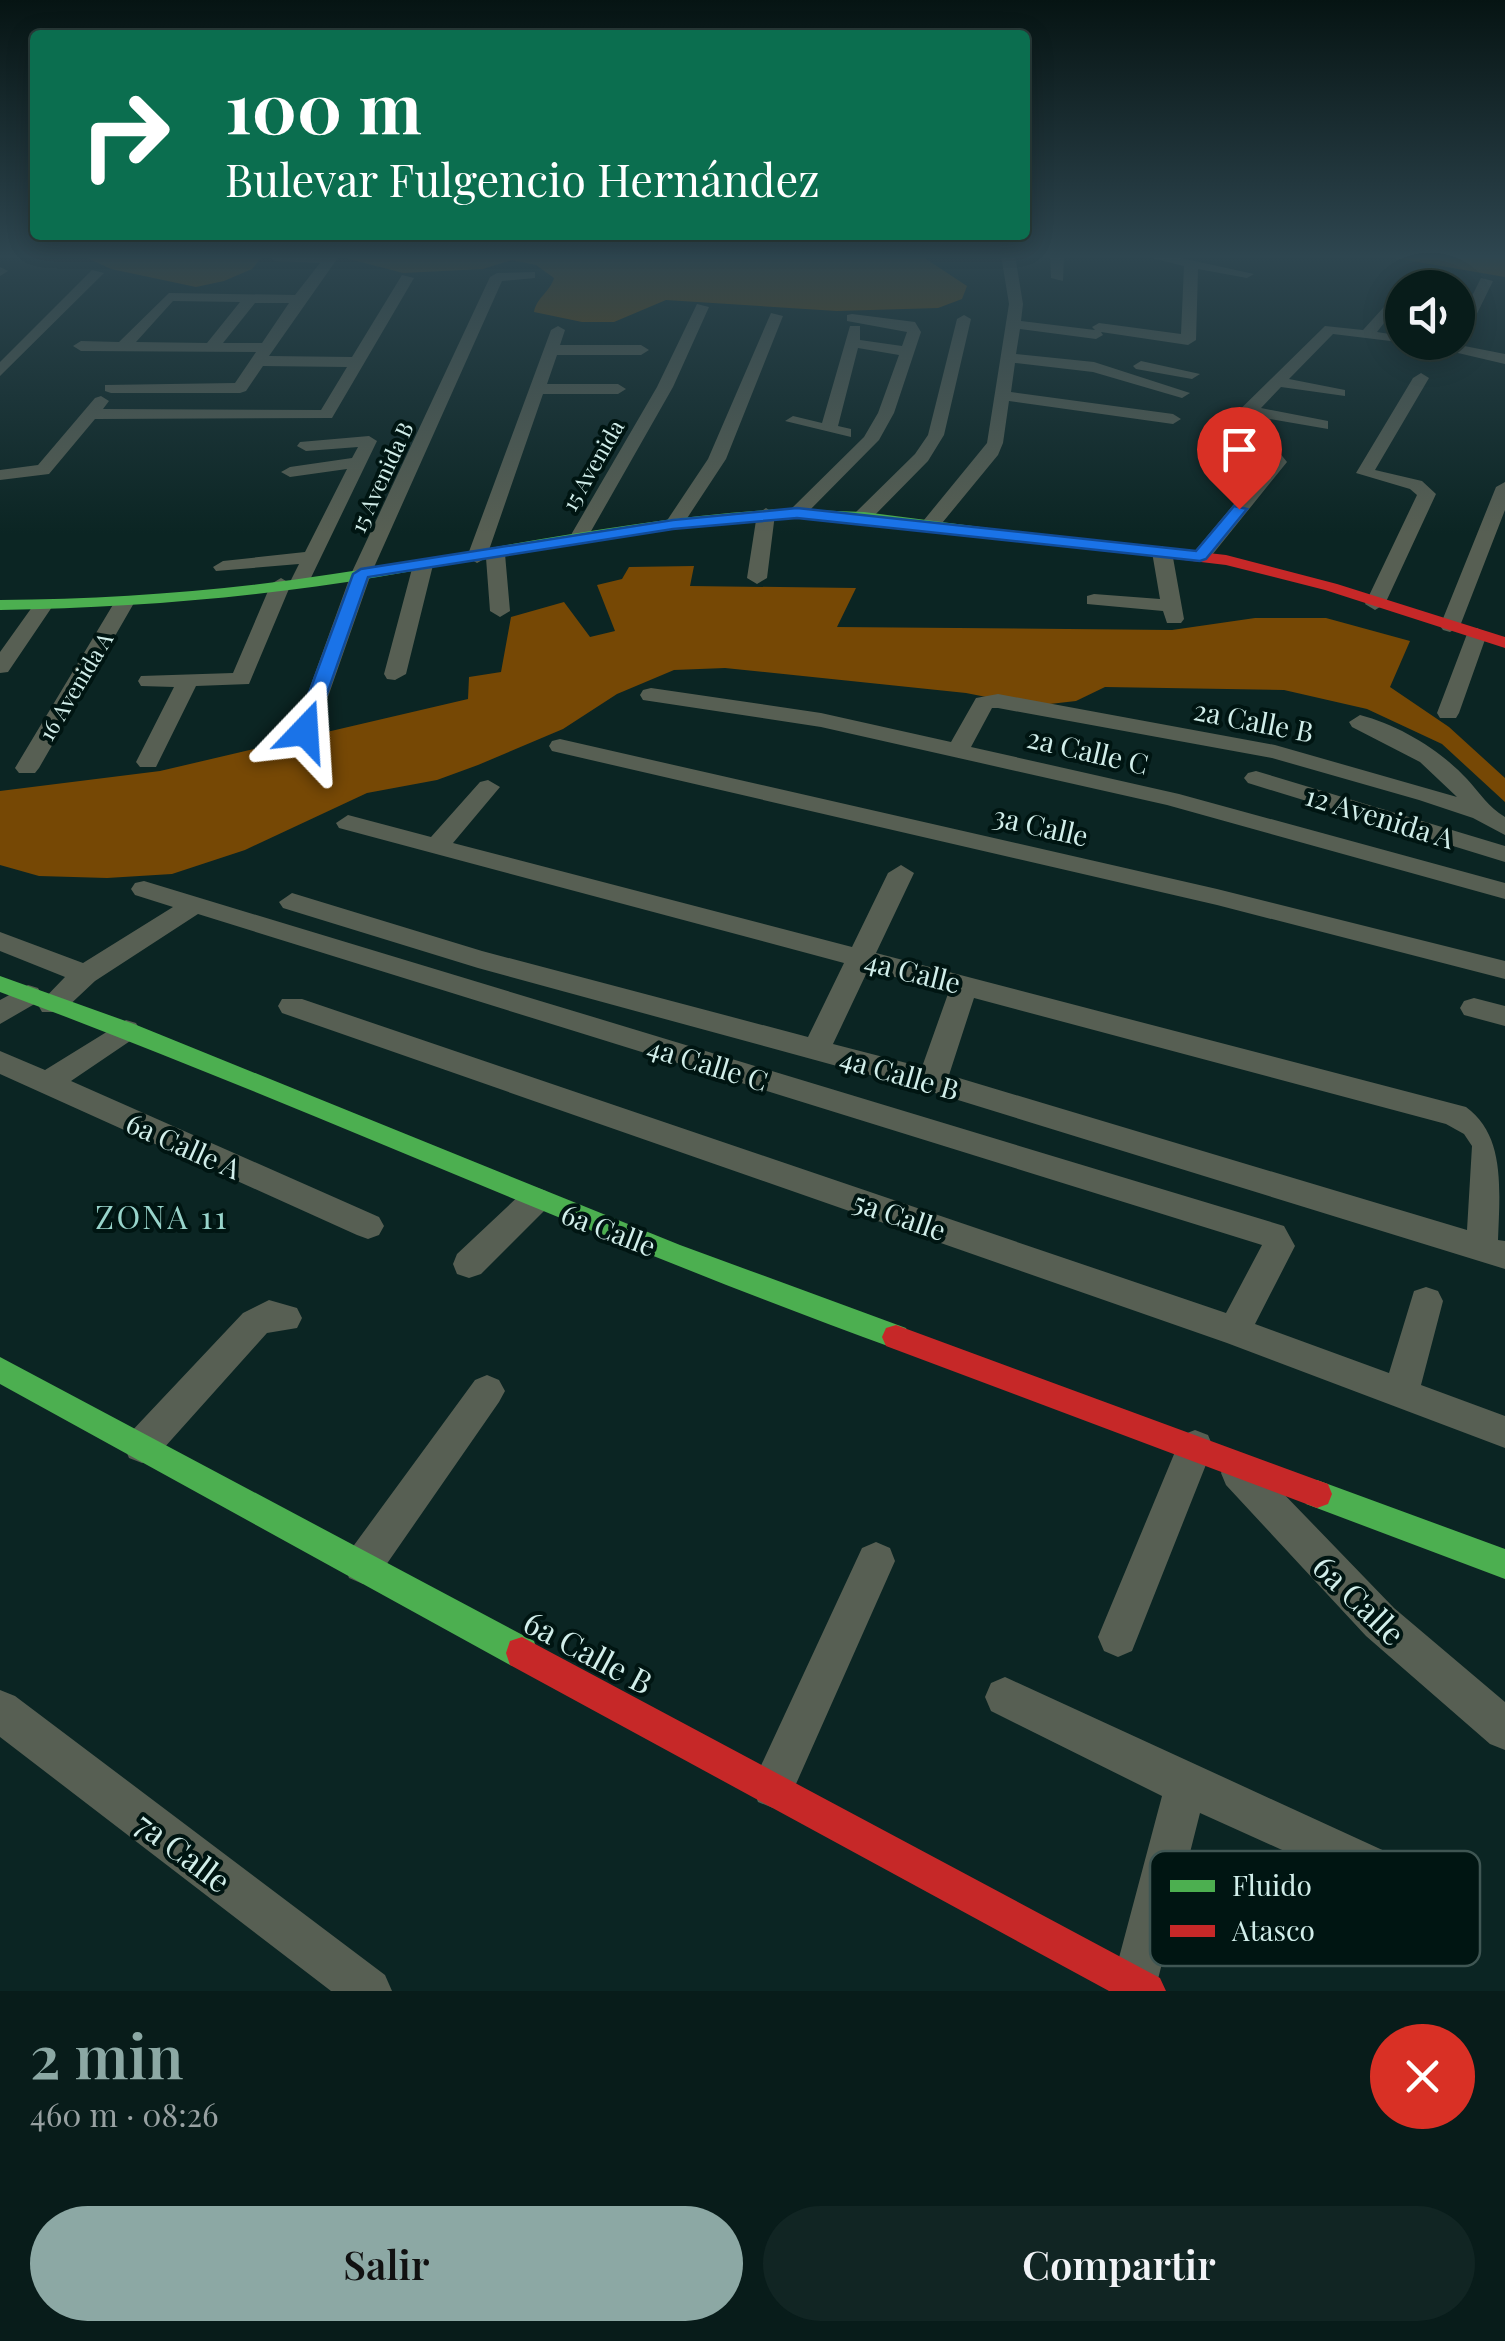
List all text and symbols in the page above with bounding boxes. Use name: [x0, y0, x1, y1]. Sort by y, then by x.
text: 100 m: [225, 58, 422, 152]
icon: right: [60, 70, 190, 200]
text: Bulevar Fulgencio Hernández: [225, 148, 820, 208]
map controls: [1385, 270, 1475, 360]
button: sound: [1385, 270, 1475, 360]
pin: [1197, 407, 1282, 510]
street label: 15 Avenida: [554, 414, 630, 516]
street label: 15 Avenida B: [342, 417, 420, 537]
icon: arrive: [1212, 422, 1267, 477]
street label: 16 Avenida A: [31, 626, 119, 746]
position arrow: [253, 679, 357, 783]
street label: 2a Calle B: [1191, 690, 1317, 750]
street label: 2a Calle C: [1024, 718, 1152, 782]
street label: 12 Avenida A: [1301, 776, 1459, 856]
street label: 3a Calle: [990, 796, 1092, 854]
street label: 4a Calle: [861, 941, 965, 1001]
street label: 4a Calle C: [643, 1027, 773, 1099]
street label: 4a Calle B: [836, 1038, 964, 1108]
street label: 6a Calle A: [121, 1103, 247, 1187]
street label: 5a Calle: [849, 1182, 951, 1248]
district label: ZONA 11: [95, 1194, 229, 1237]
street label: 6a Calle: [557, 1194, 661, 1264]
street label: 6a Calle: [1305, 1545, 1415, 1653]
street label: 6a Calle B: [517, 1599, 661, 1703]
street label: 7a Calle: [128, 1801, 240, 1901]
legend: [1150, 1851, 1480, 1966]
text: Fluido: [1232, 1866, 1312, 1903]
text: Atasco: [1231, 1911, 1315, 1948]
text: 2 min: [30, 2014, 183, 2094]
button: close: [1370, 2024, 1475, 2129]
text: 460 m · 08:26: [30, 2092, 219, 2135]
button: Salir: [30, 2206, 743, 2321]
button: Compartir: [763, 2206, 1475, 2321]

